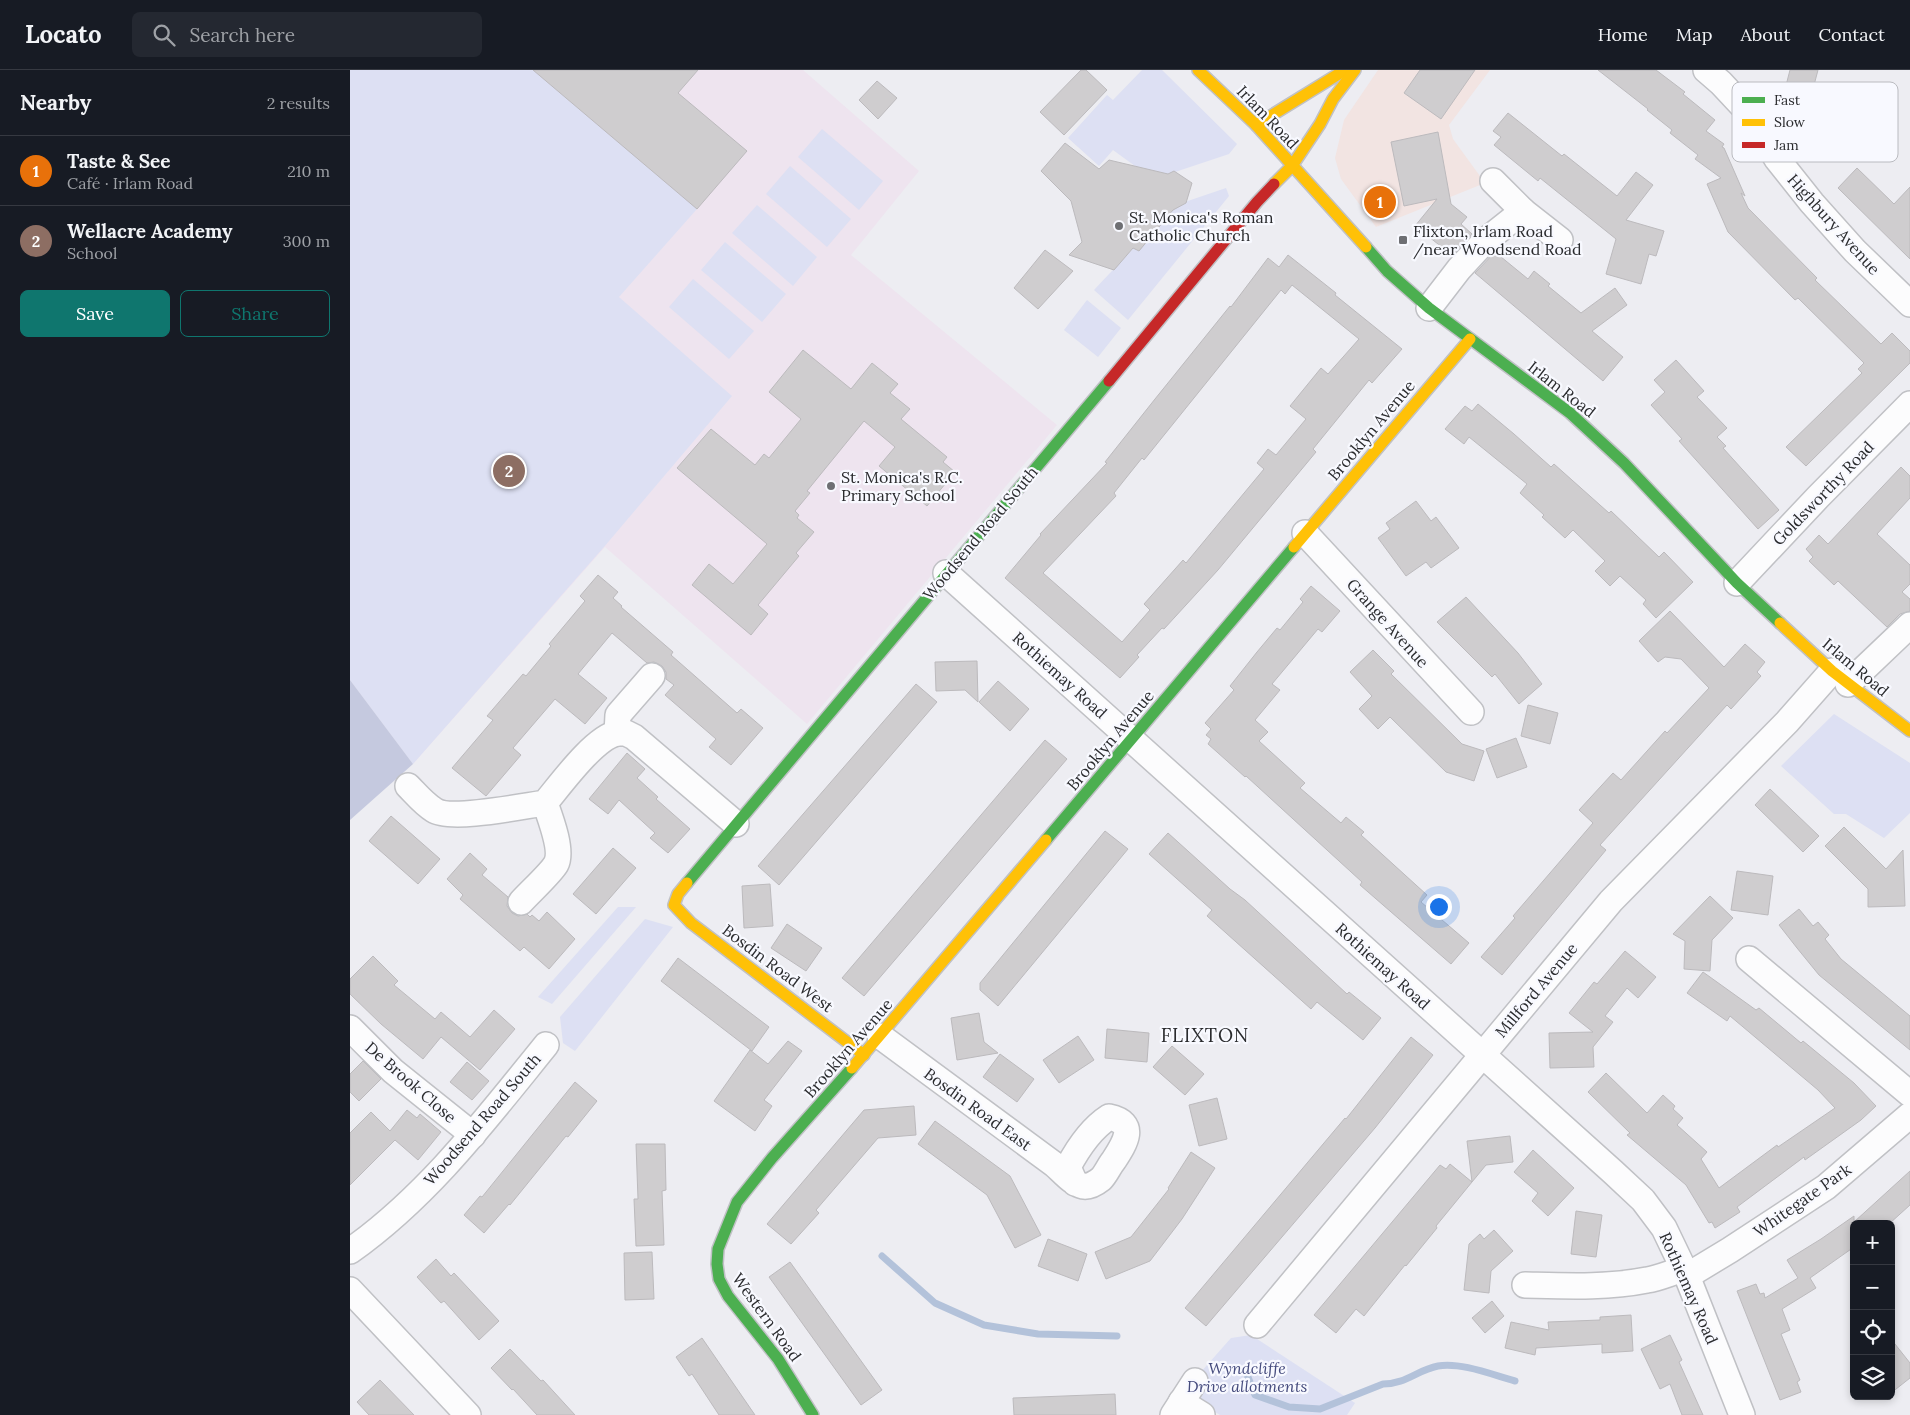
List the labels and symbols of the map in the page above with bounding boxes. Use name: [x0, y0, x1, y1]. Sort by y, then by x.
street label: Irlam Road: [1233, 81, 1303, 153]
legend: [1732, 82, 1898, 162]
text: Fast: [1774, 91, 1801, 109]
text: Slow: [1774, 113, 1806, 131]
text: Jam: [1773, 136, 1799, 154]
street label: Highbury Avenue: [1784, 169, 1885, 279]
pin: 1: [1364, 183, 1396, 221]
place label: St. Monica's Roman Catholic Church: [1129, 207, 1274, 245]
marker: St. Monica's Roman Catholic Church: [1113, 220, 1125, 232]
place label: Flixton, Irlam Road /near Woodsend Road: [1413, 221, 1582, 260]
marker: Flixton, Irlam Road /near Woodsend Road: [1397, 234, 1409, 246]
street label: Irlam Road: [1524, 356, 1600, 422]
street label: Brooklyn Avenue: [1323, 375, 1419, 484]
street label: Goldsworthy Road: [1768, 436, 1878, 549]
pin: 2: [493, 452, 525, 490]
street label: Woodsend Road South: [918, 462, 1042, 604]
place label: St. Monica's R.C. Primary School: [841, 467, 963, 505]
marker: St. Monica's R.C. Primary School: [825, 480, 837, 492]
street label: Grange Avenue: [1343, 574, 1433, 672]
street label: Rothiemay Road: [1009, 627, 1112, 723]
street label: Irlam Road: [1819, 634, 1894, 701]
street label: Brooklyn Avenue: [1062, 685, 1158, 794]
your location: [1426, 894, 1452, 920]
street label: Rothiemay Road: [1332, 918, 1435, 1014]
street label: Bosdin Road West: [719, 920, 838, 1017]
street label: Millford Avenue: [1491, 938, 1582, 1041]
street label: Brooklyn Avenue: [799, 994, 897, 1102]
district label: FLIXTON: [1161, 1023, 1249, 1047]
street label: De Brook Close: [361, 1037, 461, 1127]
street label: Woodsend Road South: [419, 1049, 545, 1189]
street label: Bosdin Road East: [920, 1063, 1036, 1155]
street label: Whitegate Park: [1749, 1159, 1855, 1241]
street label: Rothiemay Road: [1655, 1229, 1723, 1347]
street label: Western Road: [728, 1269, 806, 1365]
park label: Wyndcliffe Drive allotments: [1187, 1358, 1307, 1396]

